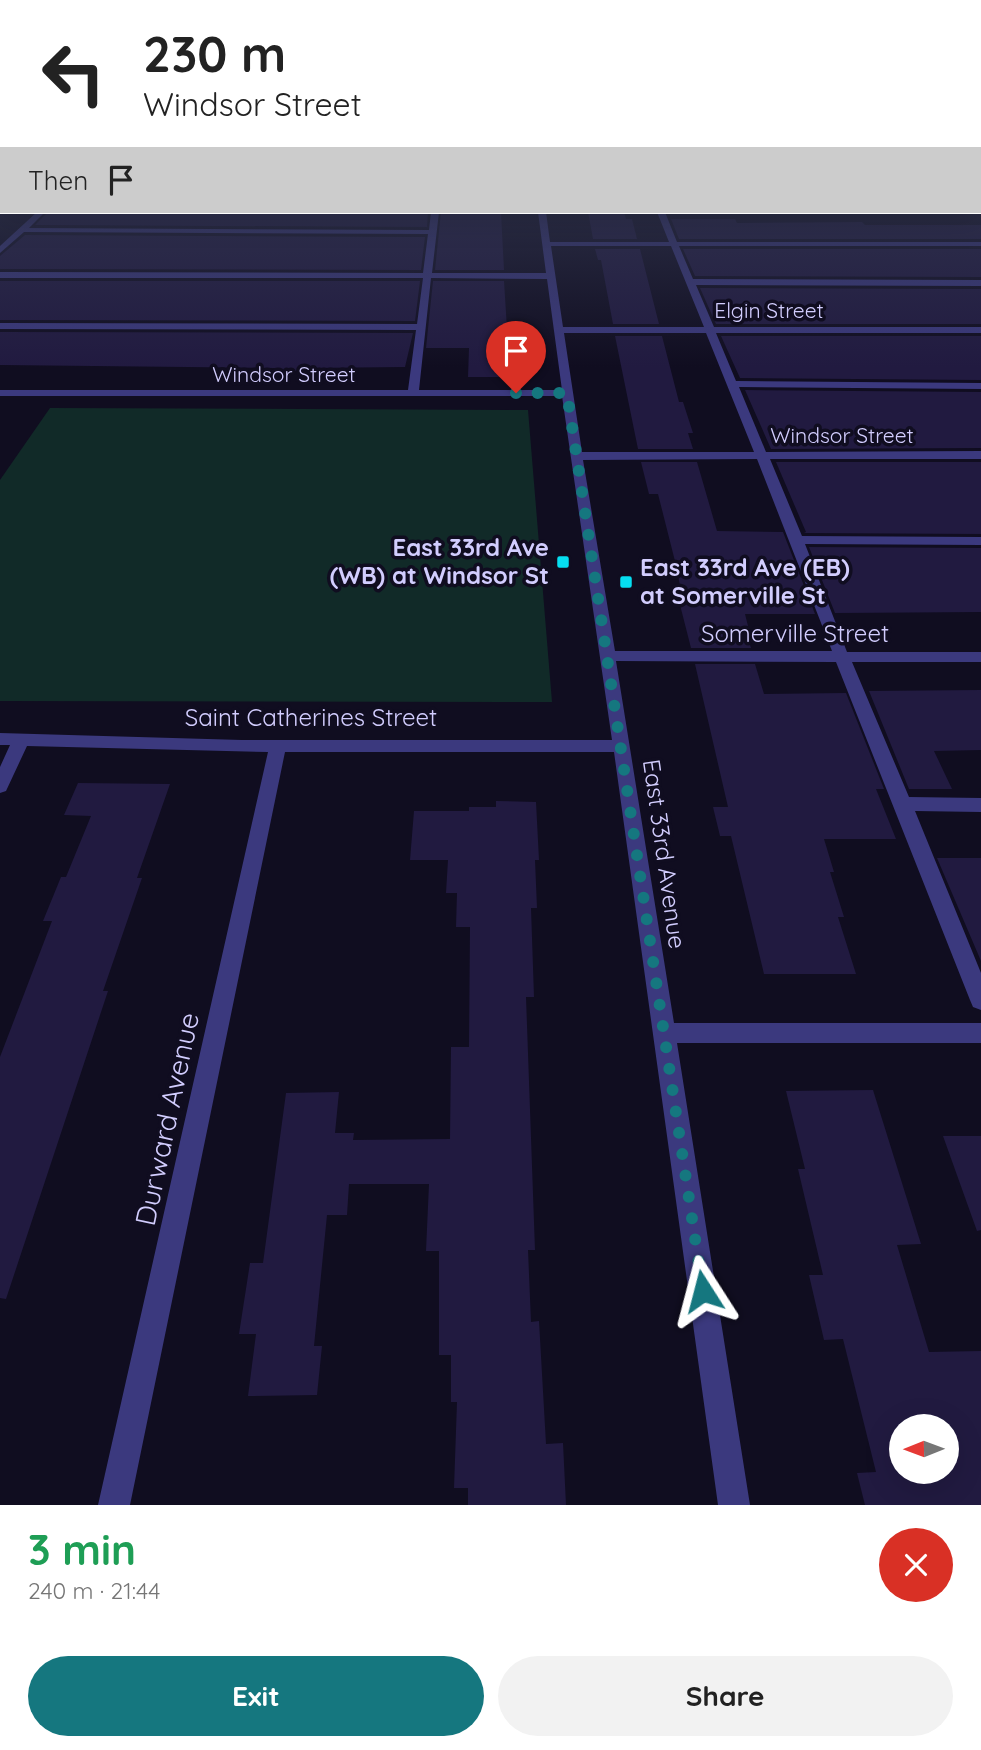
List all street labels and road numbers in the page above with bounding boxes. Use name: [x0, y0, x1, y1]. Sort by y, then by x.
street label: Elgin Street: [714, 297, 824, 323]
street label: Windsor Street: [212, 361, 356, 387]
street label: Windsor Street: [770, 422, 914, 448]
street label: Somerville Street: [701, 618, 889, 648]
street label: Saint Catherines Street: [185, 702, 437, 732]
street label: East 33rd Avenue: [637, 757, 693, 951]
street label: Durward Avenue: [127, 1009, 206, 1229]

